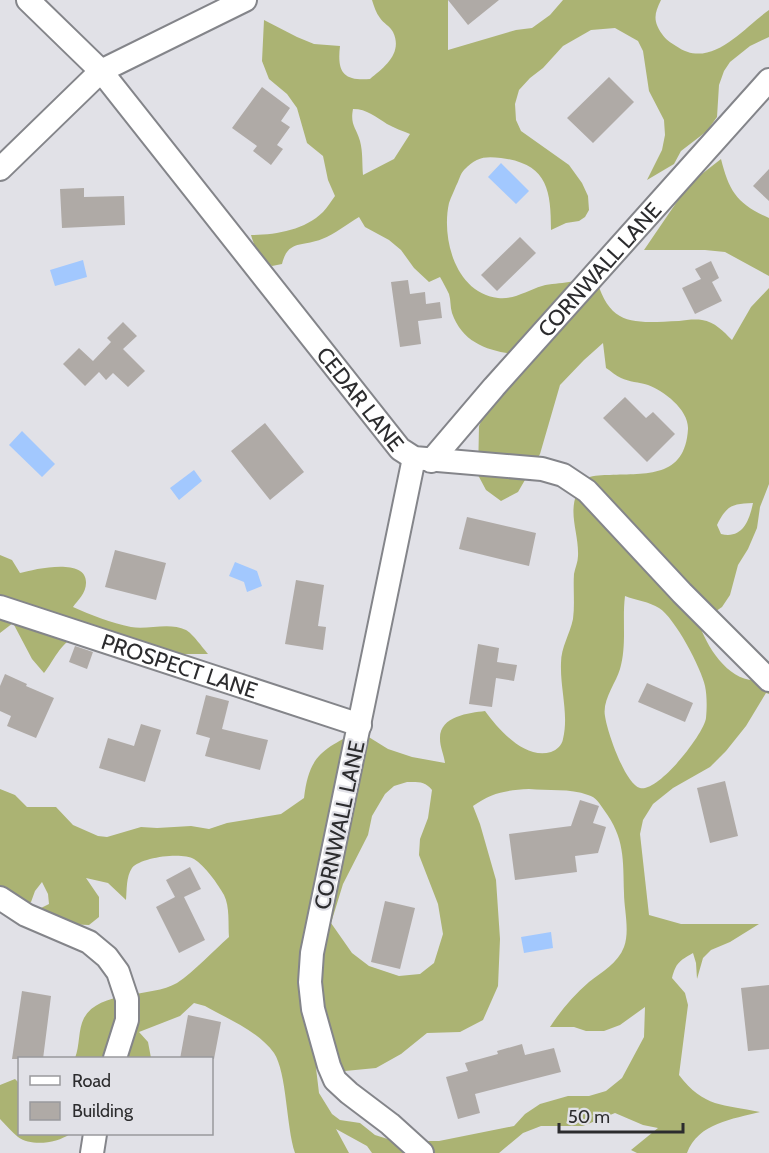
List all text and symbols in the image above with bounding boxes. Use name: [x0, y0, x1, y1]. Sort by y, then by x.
street label: CORNWALL LANE: [532, 197, 667, 343]
street label: CEDAR LANE: [310, 342, 410, 457]
street label: PROSPECT LANE: [98, 628, 261, 705]
street label: CORNWALL LANE: [308, 738, 371, 912]
legend: [18, 1057, 213, 1135]
text: Road: [72, 1070, 111, 1092]
scale bar: [559, 1096, 684, 1134]
text: Building: [72, 1100, 134, 1122]
text: 50 m: [568, 1106, 610, 1128]

